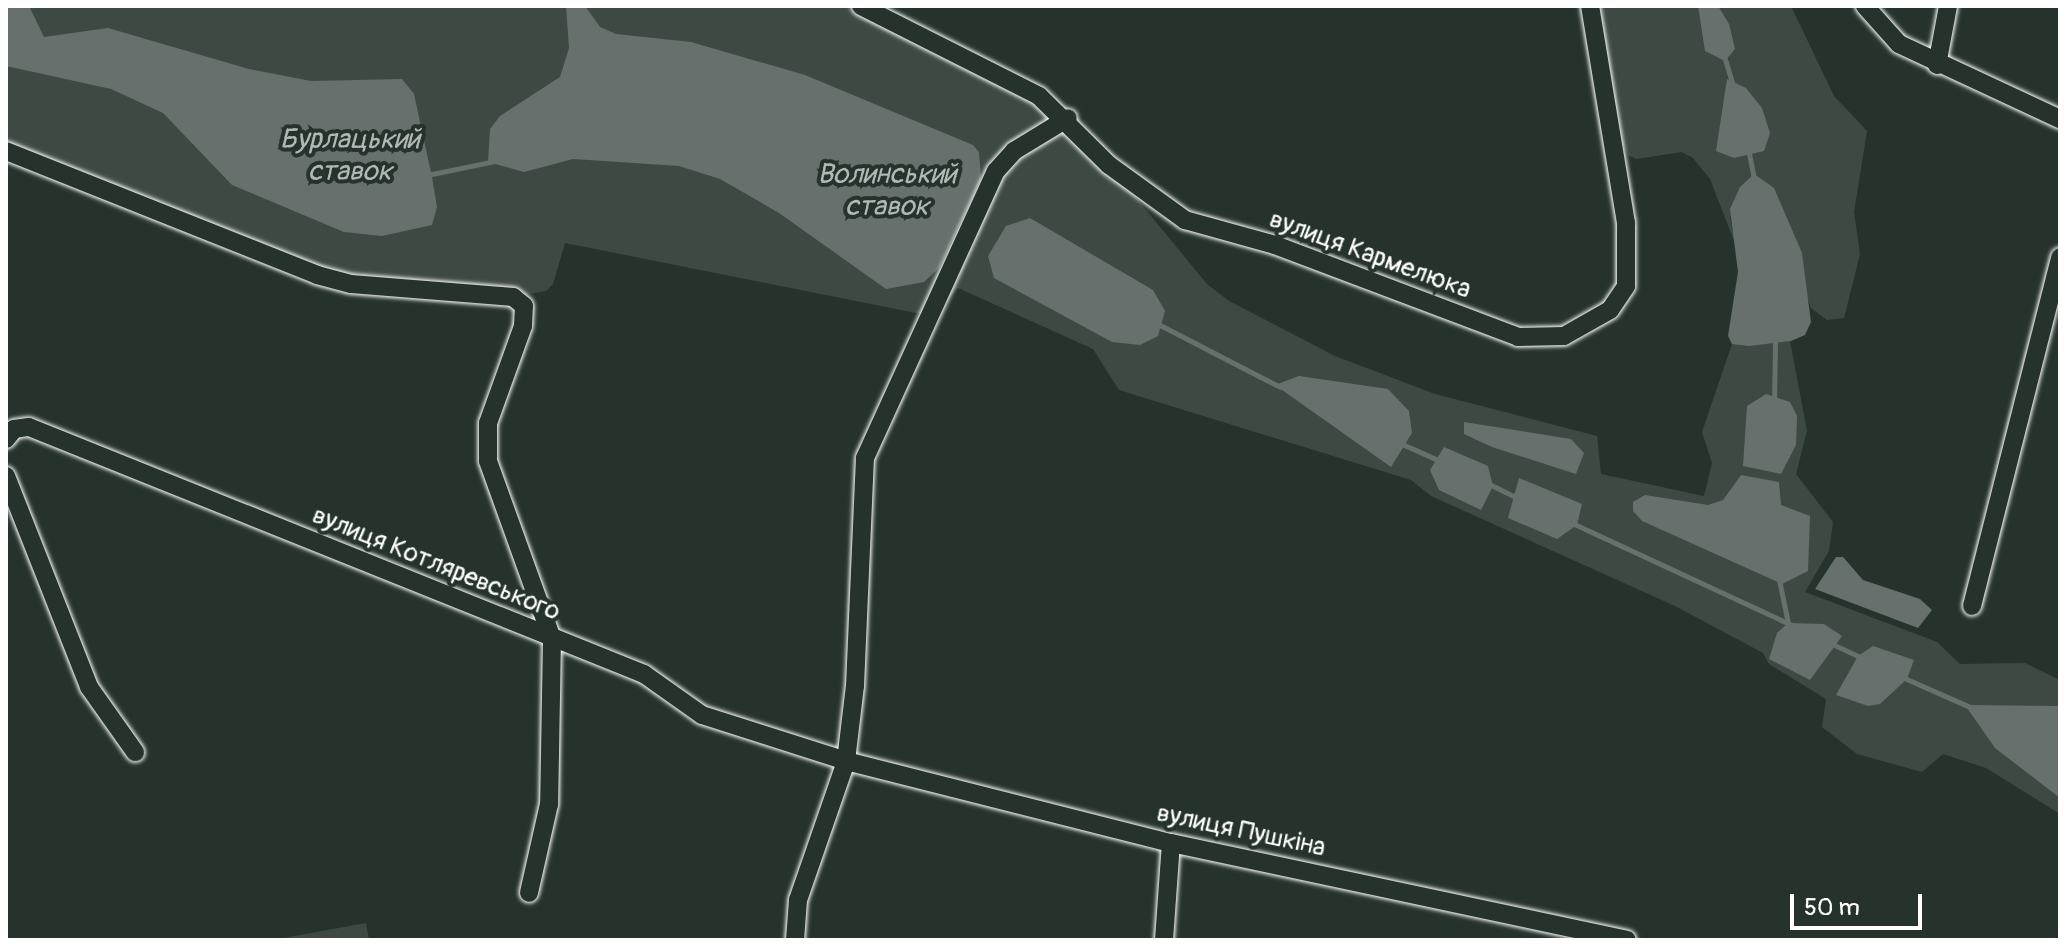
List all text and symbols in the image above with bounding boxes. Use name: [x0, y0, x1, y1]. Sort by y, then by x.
water label: Бурлацький ставок: [280, 123, 420, 189]
water label: Волинський ставок: [817, 158, 957, 224]
street label: вулиця Кармелюка: [1265, 204, 1475, 306]
street label: вулиця Котляревського: [308, 500, 564, 628]
street label: вулиця Пушкіна: [1154, 798, 1328, 864]
scale bar: [1794, 878, 1926, 928]
text: 50 m: [1804, 893, 1860, 922]

